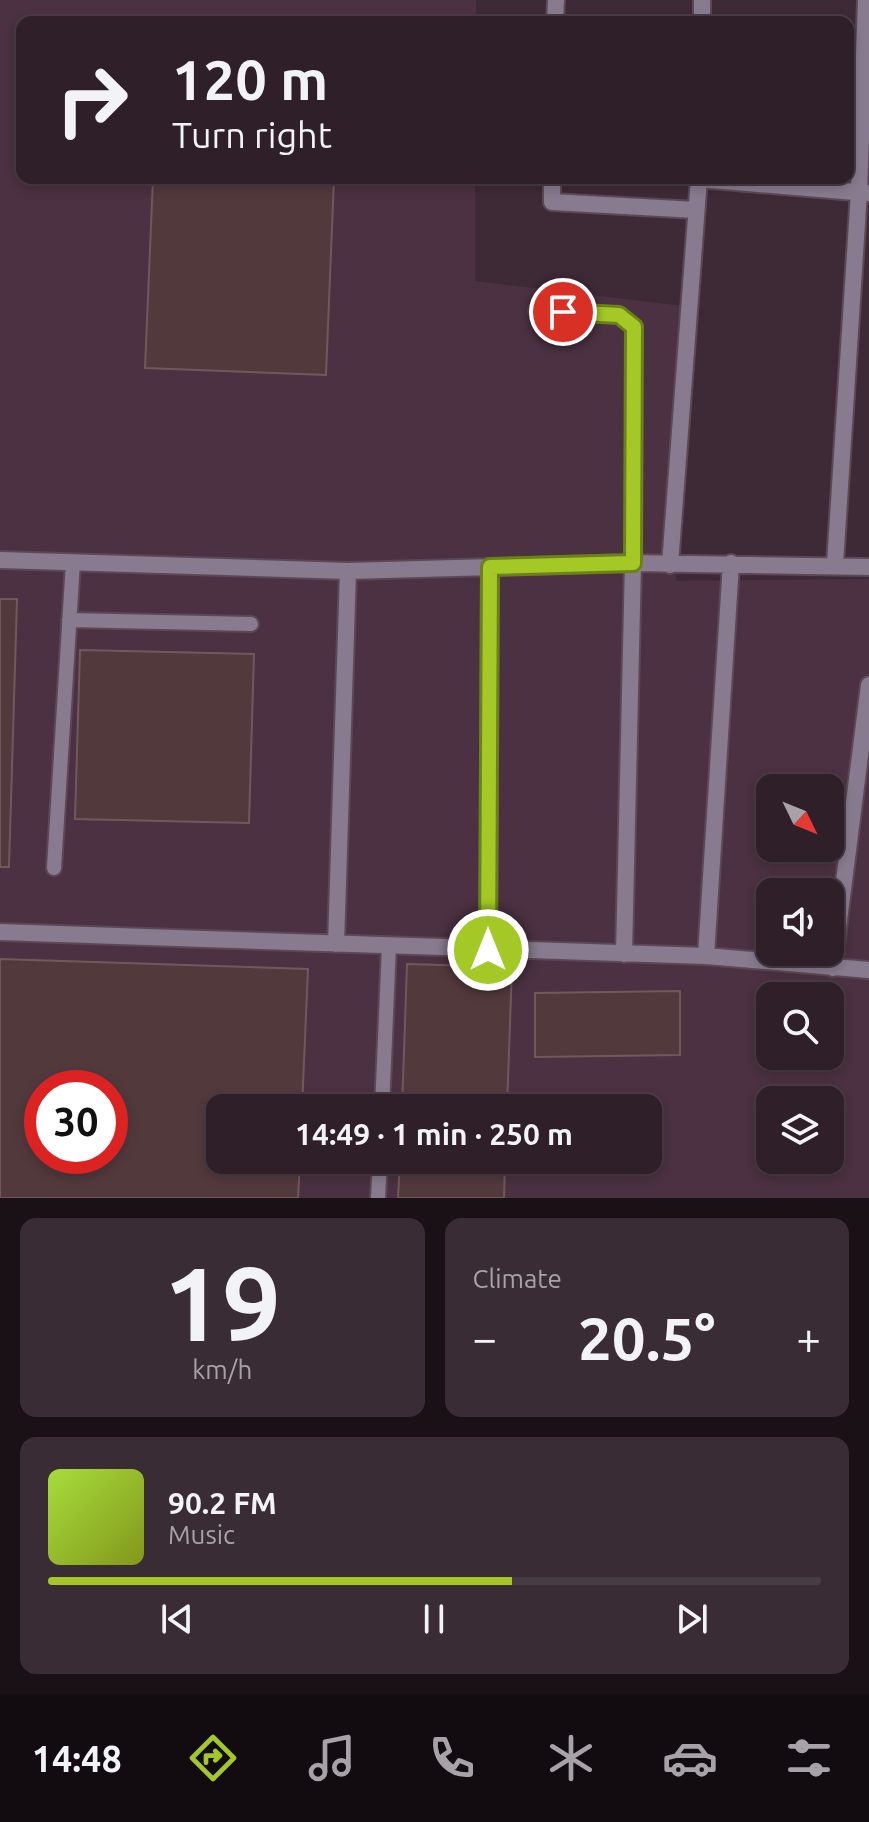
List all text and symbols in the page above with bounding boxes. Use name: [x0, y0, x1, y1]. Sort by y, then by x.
icon: right: [40, 48, 144, 152]
text: 120 m: [172, 48, 328, 111]
text: Turn right: [172, 114, 332, 155]
pin: [529, 278, 597, 346]
icon: arrive: [541, 290, 585, 334]
north arrow: [756, 774, 844, 862]
map controls: [756, 774, 844, 1174]
button: sound: [756, 878, 844, 966]
position arrow: [446, 908, 530, 992]
button: search: [756, 982, 844, 1070]
speed limit sign: 30: [24, 1070, 128, 1174]
button: layers: [756, 1086, 844, 1174]
text: 14:49 · 1 min · 250 m: [295, 1117, 573, 1151]
text: 19: [164, 1244, 281, 1361]
text: Climate: [473, 1264, 562, 1293]
text: 20.5°: [578, 1304, 715, 1371]
text: −: [473, 1313, 497, 1362]
text: +: [796, 1313, 821, 1362]
text: km/h: [192, 1355, 252, 1384]
text: 90.2 FM: [168, 1486, 277, 1520]
text: Music: [168, 1520, 235, 1549]
icon: previous: [155, 1597, 199, 1641]
icon: pause: [412, 1597, 456, 1641]
icon: next: [670, 1597, 714, 1641]
icon: directions: [185, 1730, 241, 1786]
icon: music: [304, 1730, 360, 1786]
icon: phone: [424, 1730, 480, 1786]
icon: climate: [543, 1730, 599, 1786]
icon: car: [662, 1730, 718, 1786]
icon: filters: [781, 1730, 837, 1786]
text: 14:48: [32, 1738, 122, 1779]

